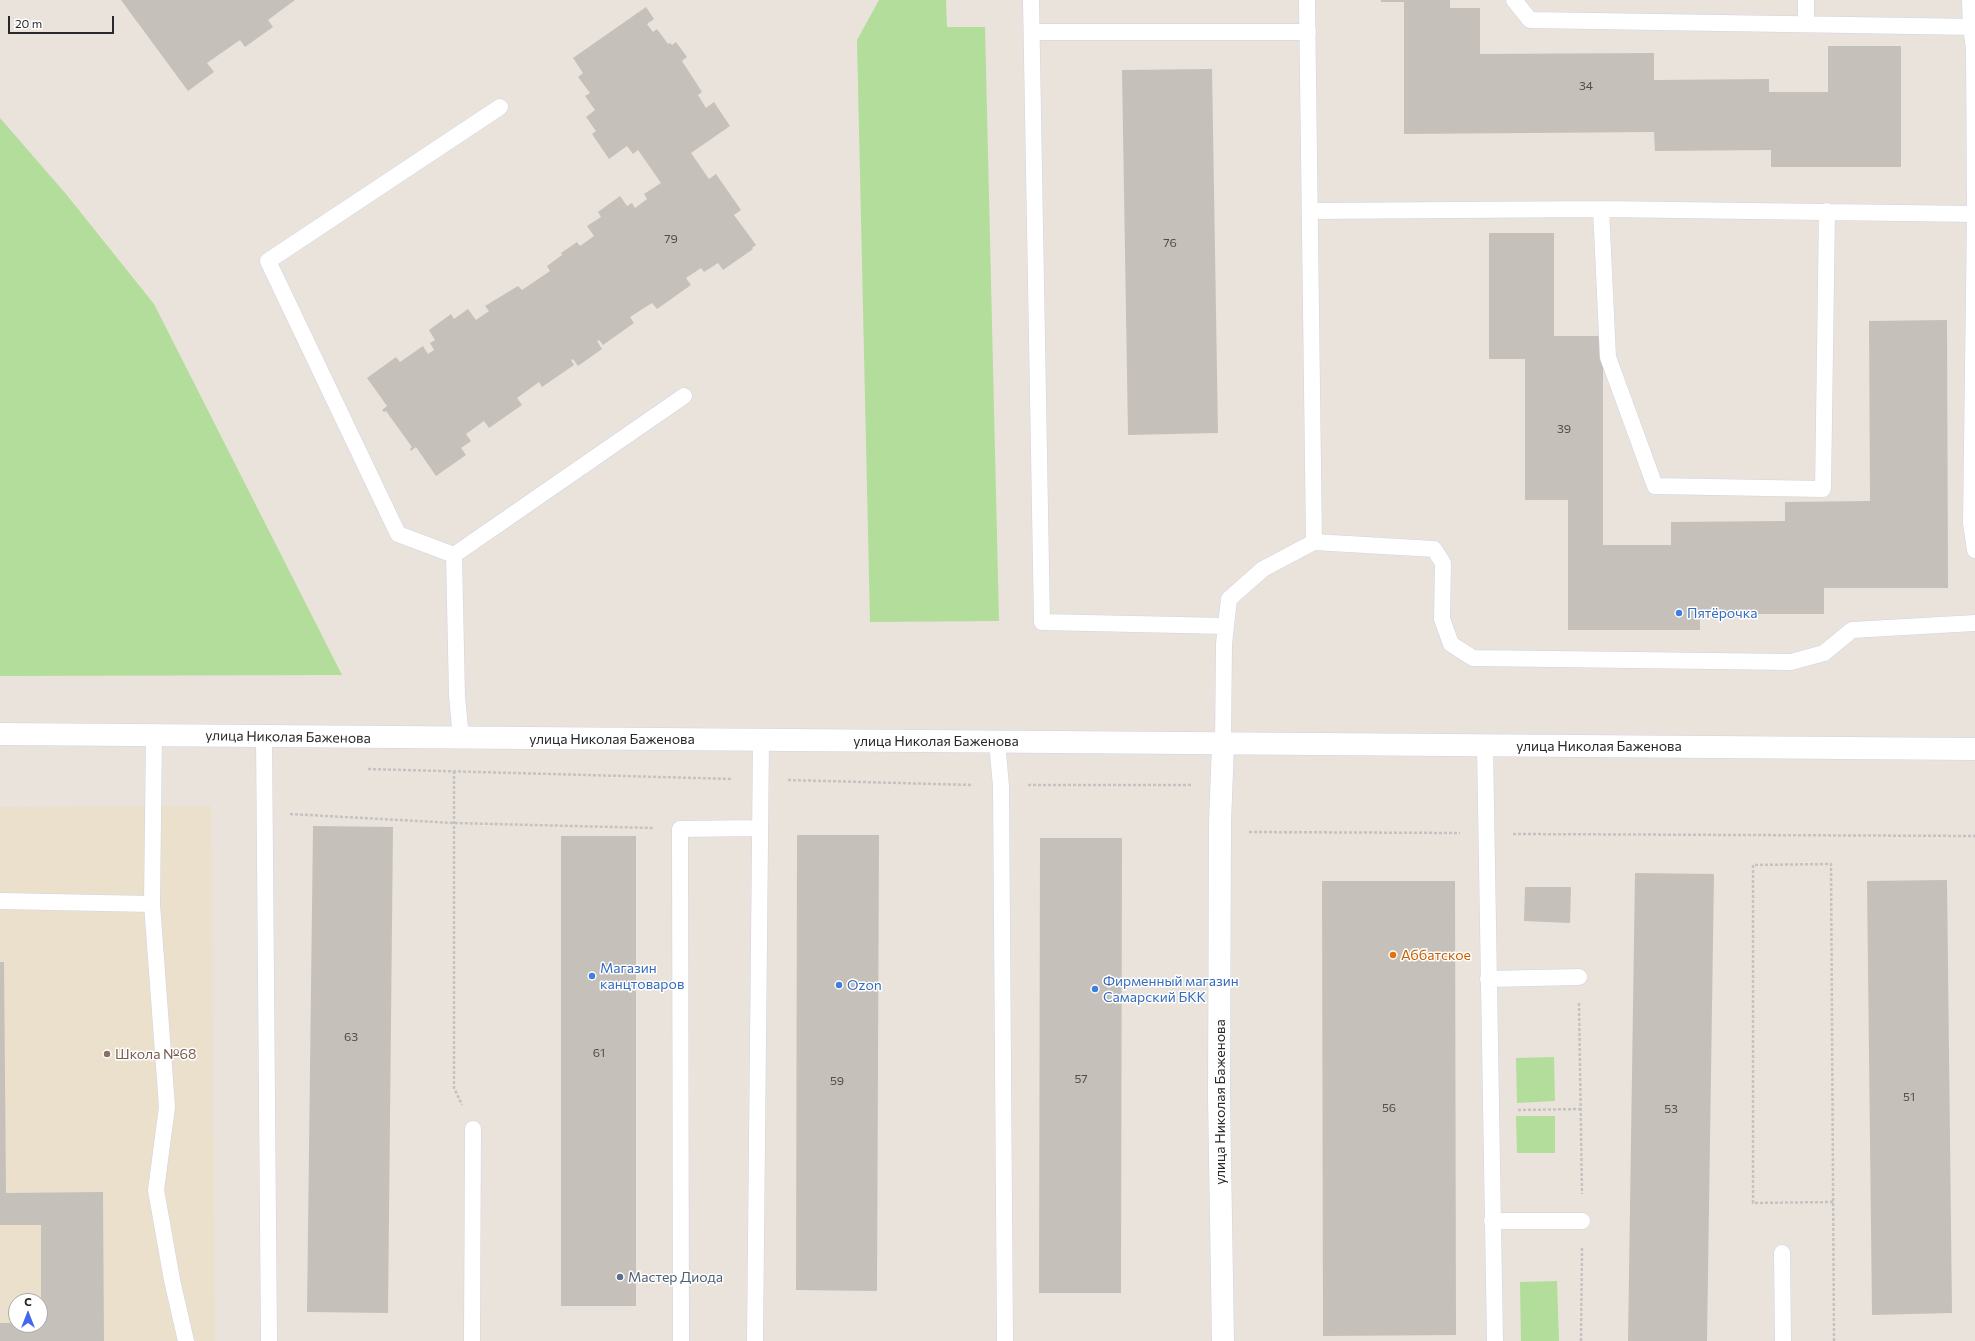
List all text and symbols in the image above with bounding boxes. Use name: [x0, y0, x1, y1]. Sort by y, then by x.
scale bar: [10, 8, 116, 34]
text: 20 m: [15, 16, 42, 30]
house number: 34: [1579, 79, 1593, 93]
house number: 79: [664, 232, 678, 246]
house number: 76: [1163, 236, 1177, 250]
house number: 39: [1557, 422, 1571, 436]
place label: Пятёрочка: [1687, 605, 1757, 621]
marker: Пятёрочка: [1674, 608, 1684, 618]
street label: улица Николая Баженова: [205, 727, 371, 747]
street label: улица Николая Баженова: [529, 731, 695, 747]
street label: улица Николая Баженова: [853, 733, 1019, 749]
street label: улица Николая Баженова: [1516, 738, 1682, 754]
place label: Аббатское: [1401, 947, 1471, 963]
marker: Аббатское: [1388, 950, 1398, 960]
place label: Магазин канцтоваров: [600, 960, 684, 992]
marker: Магазин канцтоваров: [587, 971, 597, 981]
place label: Фирменный магазин Самарский БКК: [1103, 973, 1239, 1006]
place label: Ozon: [847, 977, 882, 993]
marker: Ozon: [834, 980, 844, 990]
marker: Фирменный магазин Самарский БКК: [1090, 984, 1100, 994]
street label: улица Николая Баженова: [1212, 1019, 1228, 1185]
house number: 63: [344, 1030, 358, 1044]
place label: Школа №68: [115, 1046, 196, 1062]
house number: 61: [593, 1046, 605, 1060]
marker: Школа №68: [102, 1049, 112, 1059]
house number: 57: [1074, 1072, 1088, 1086]
house number: 59: [830, 1074, 844, 1088]
house number: 51: [1903, 1090, 1915, 1104]
house number: 56: [1382, 1101, 1396, 1115]
house number: 53: [1664, 1102, 1678, 1116]
place label: Мастер Диода: [628, 1269, 723, 1285]
marker: Мастер Диода: [615, 1272, 625, 1282]
north arrow: [8, 1293, 48, 1333]
text: С: [24, 1295, 32, 1308]

